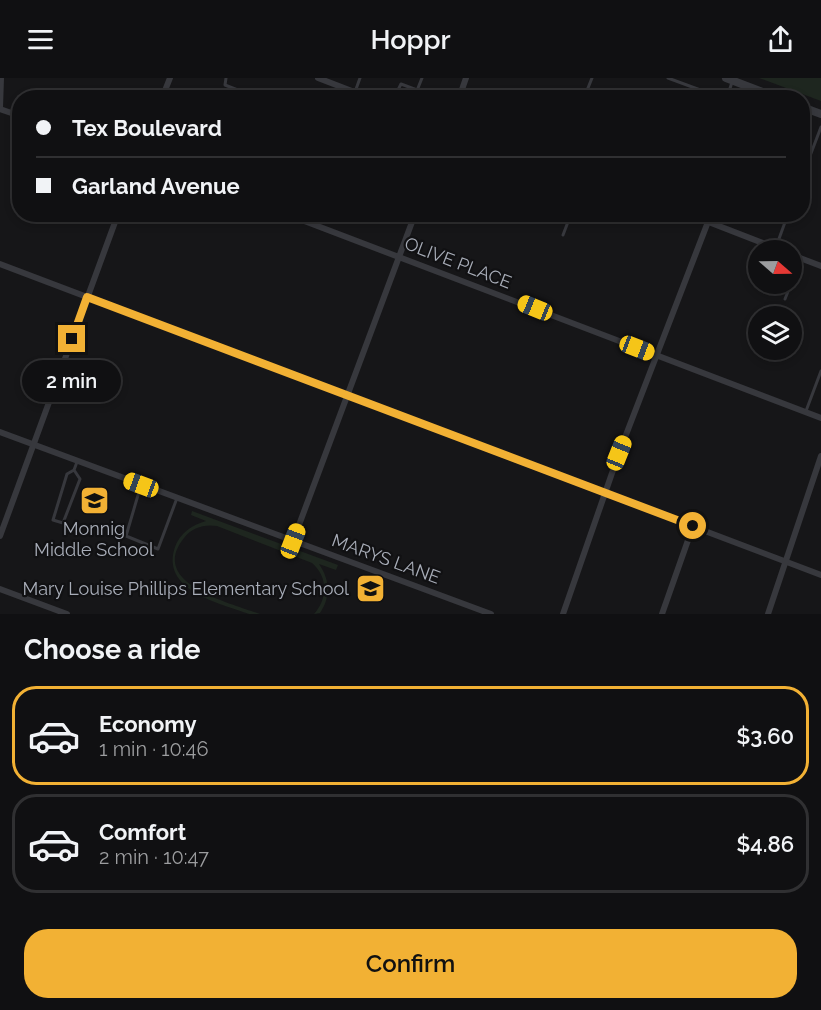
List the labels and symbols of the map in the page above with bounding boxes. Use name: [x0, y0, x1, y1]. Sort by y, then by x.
street label: OLIVE PLACE: [402, 232, 515, 293]
north arrow: [748, 240, 802, 294]
car: [515, 293, 555, 323]
route end: [58, 325, 85, 352]
car: [617, 333, 657, 363]
callout: 2 min: [22, 360, 122, 402]
car: [604, 433, 634, 473]
car: [121, 470, 161, 500]
school or university icon: Monnig Middle School: [78, 484, 110, 516]
route start: [679, 512, 706, 539]
place label: Monnig Middle School: [34, 518, 154, 560]
car: [278, 521, 308, 561]
street label: MARYS LANE: [329, 529, 443, 588]
school or university icon: Mary Louise Phillips Elementary School: [354, 573, 386, 605]
place label: Mary Louise Phillips Elementary School: [23, 578, 349, 599]

